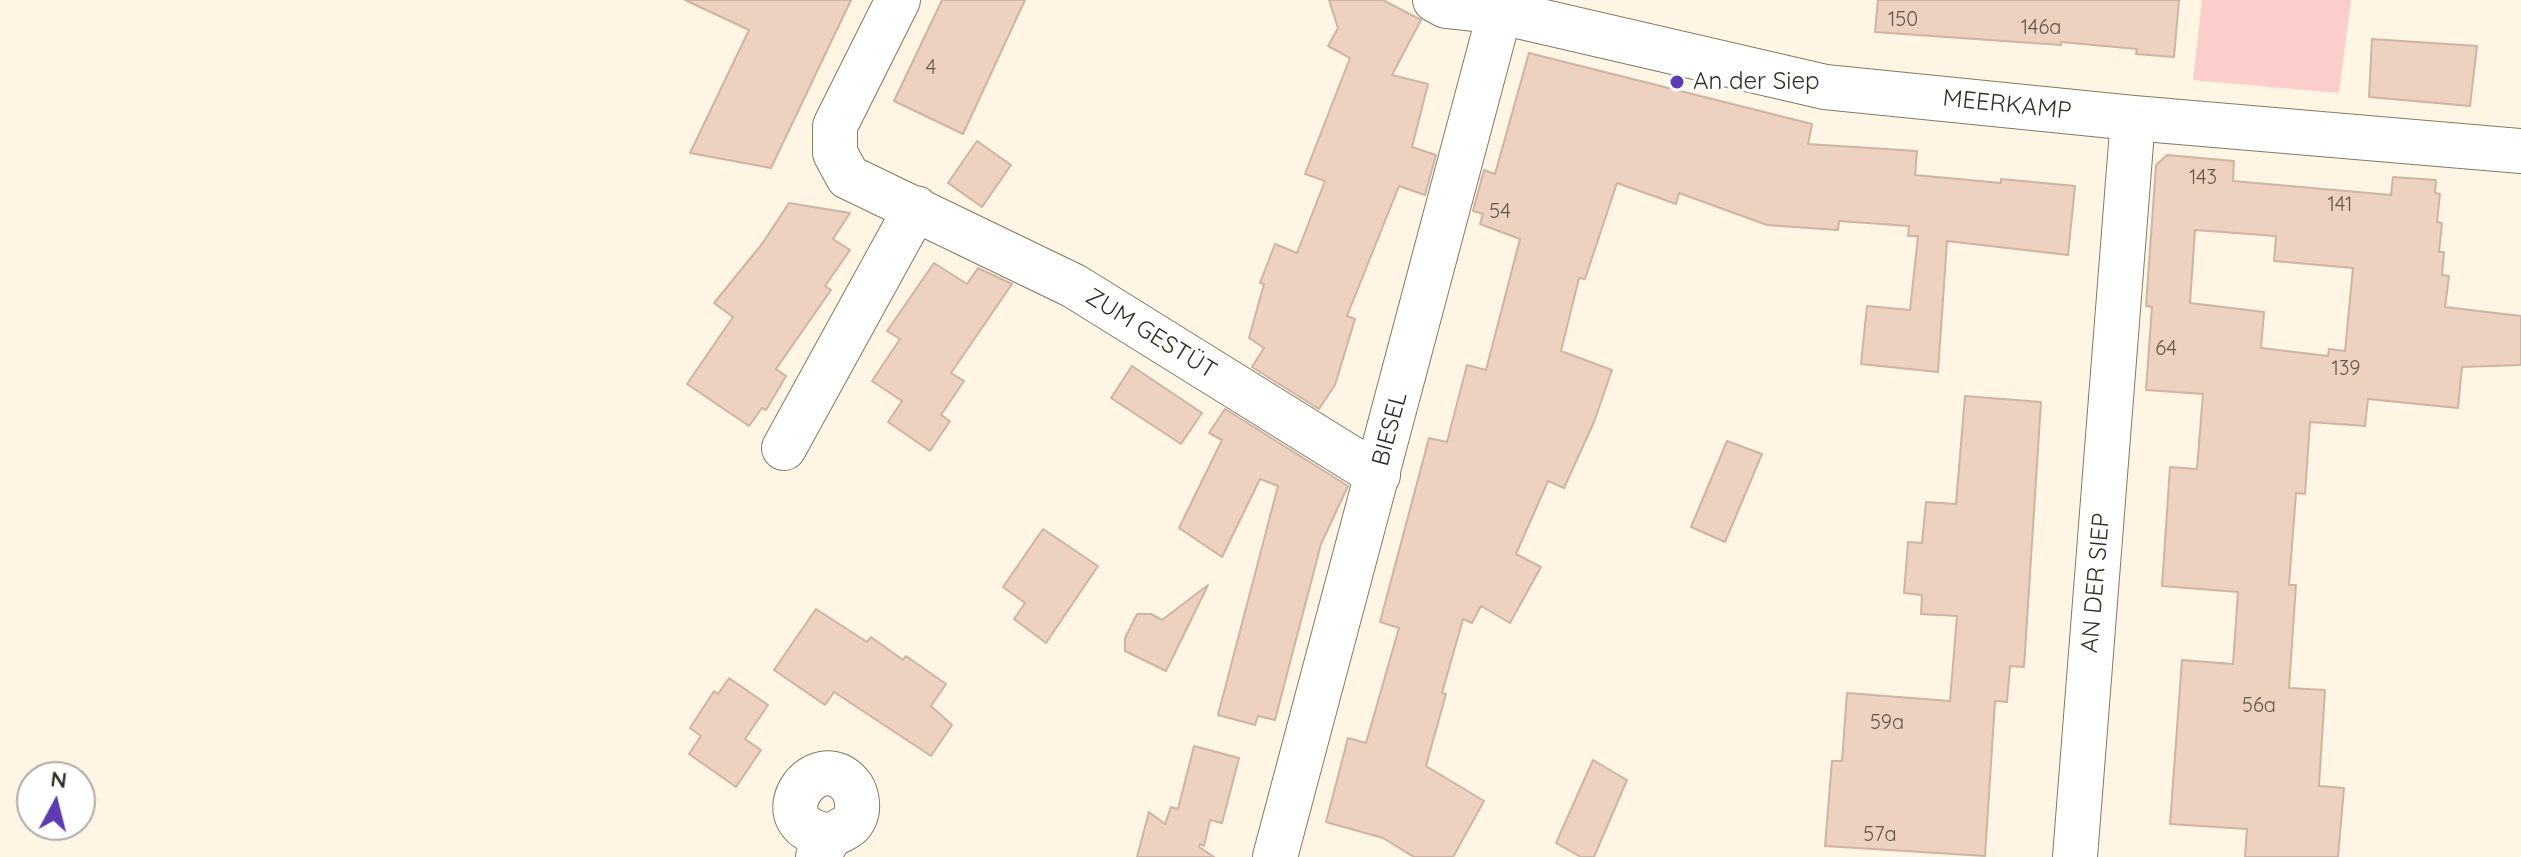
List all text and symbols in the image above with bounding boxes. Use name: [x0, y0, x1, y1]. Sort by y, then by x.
house number: 150: [1888, 8, 1918, 32]
house number: 146a: [2021, 16, 2061, 40]
house number: 4: [926, 56, 936, 80]
place label: An der Siep: [1693, 68, 1820, 96]
marker: An der Siep: [1668, 73, 1686, 91]
street label: MEERKAMP: [1941, 84, 2073, 126]
house number: 143: [2189, 166, 2217, 190]
house number: 141: [2328, 193, 2352, 217]
house number: 54: [1489, 200, 1511, 224]
street label: ZUM GESTÜT: [1080, 282, 1222, 386]
house number: 64: [2155, 337, 2177, 361]
house number: 139: [2331, 357, 2361, 381]
street label: BIESEL: [1366, 389, 1414, 469]
street label: AN DER SIEP: [2076, 512, 2116, 654]
house number: 56a: [2242, 694, 2276, 718]
house number: 59a: [1870, 711, 1904, 735]
north arrow: [16, 761, 96, 841]
text: N: [49, 764, 68, 794]
house number: 57a: [1863, 823, 1897, 847]

